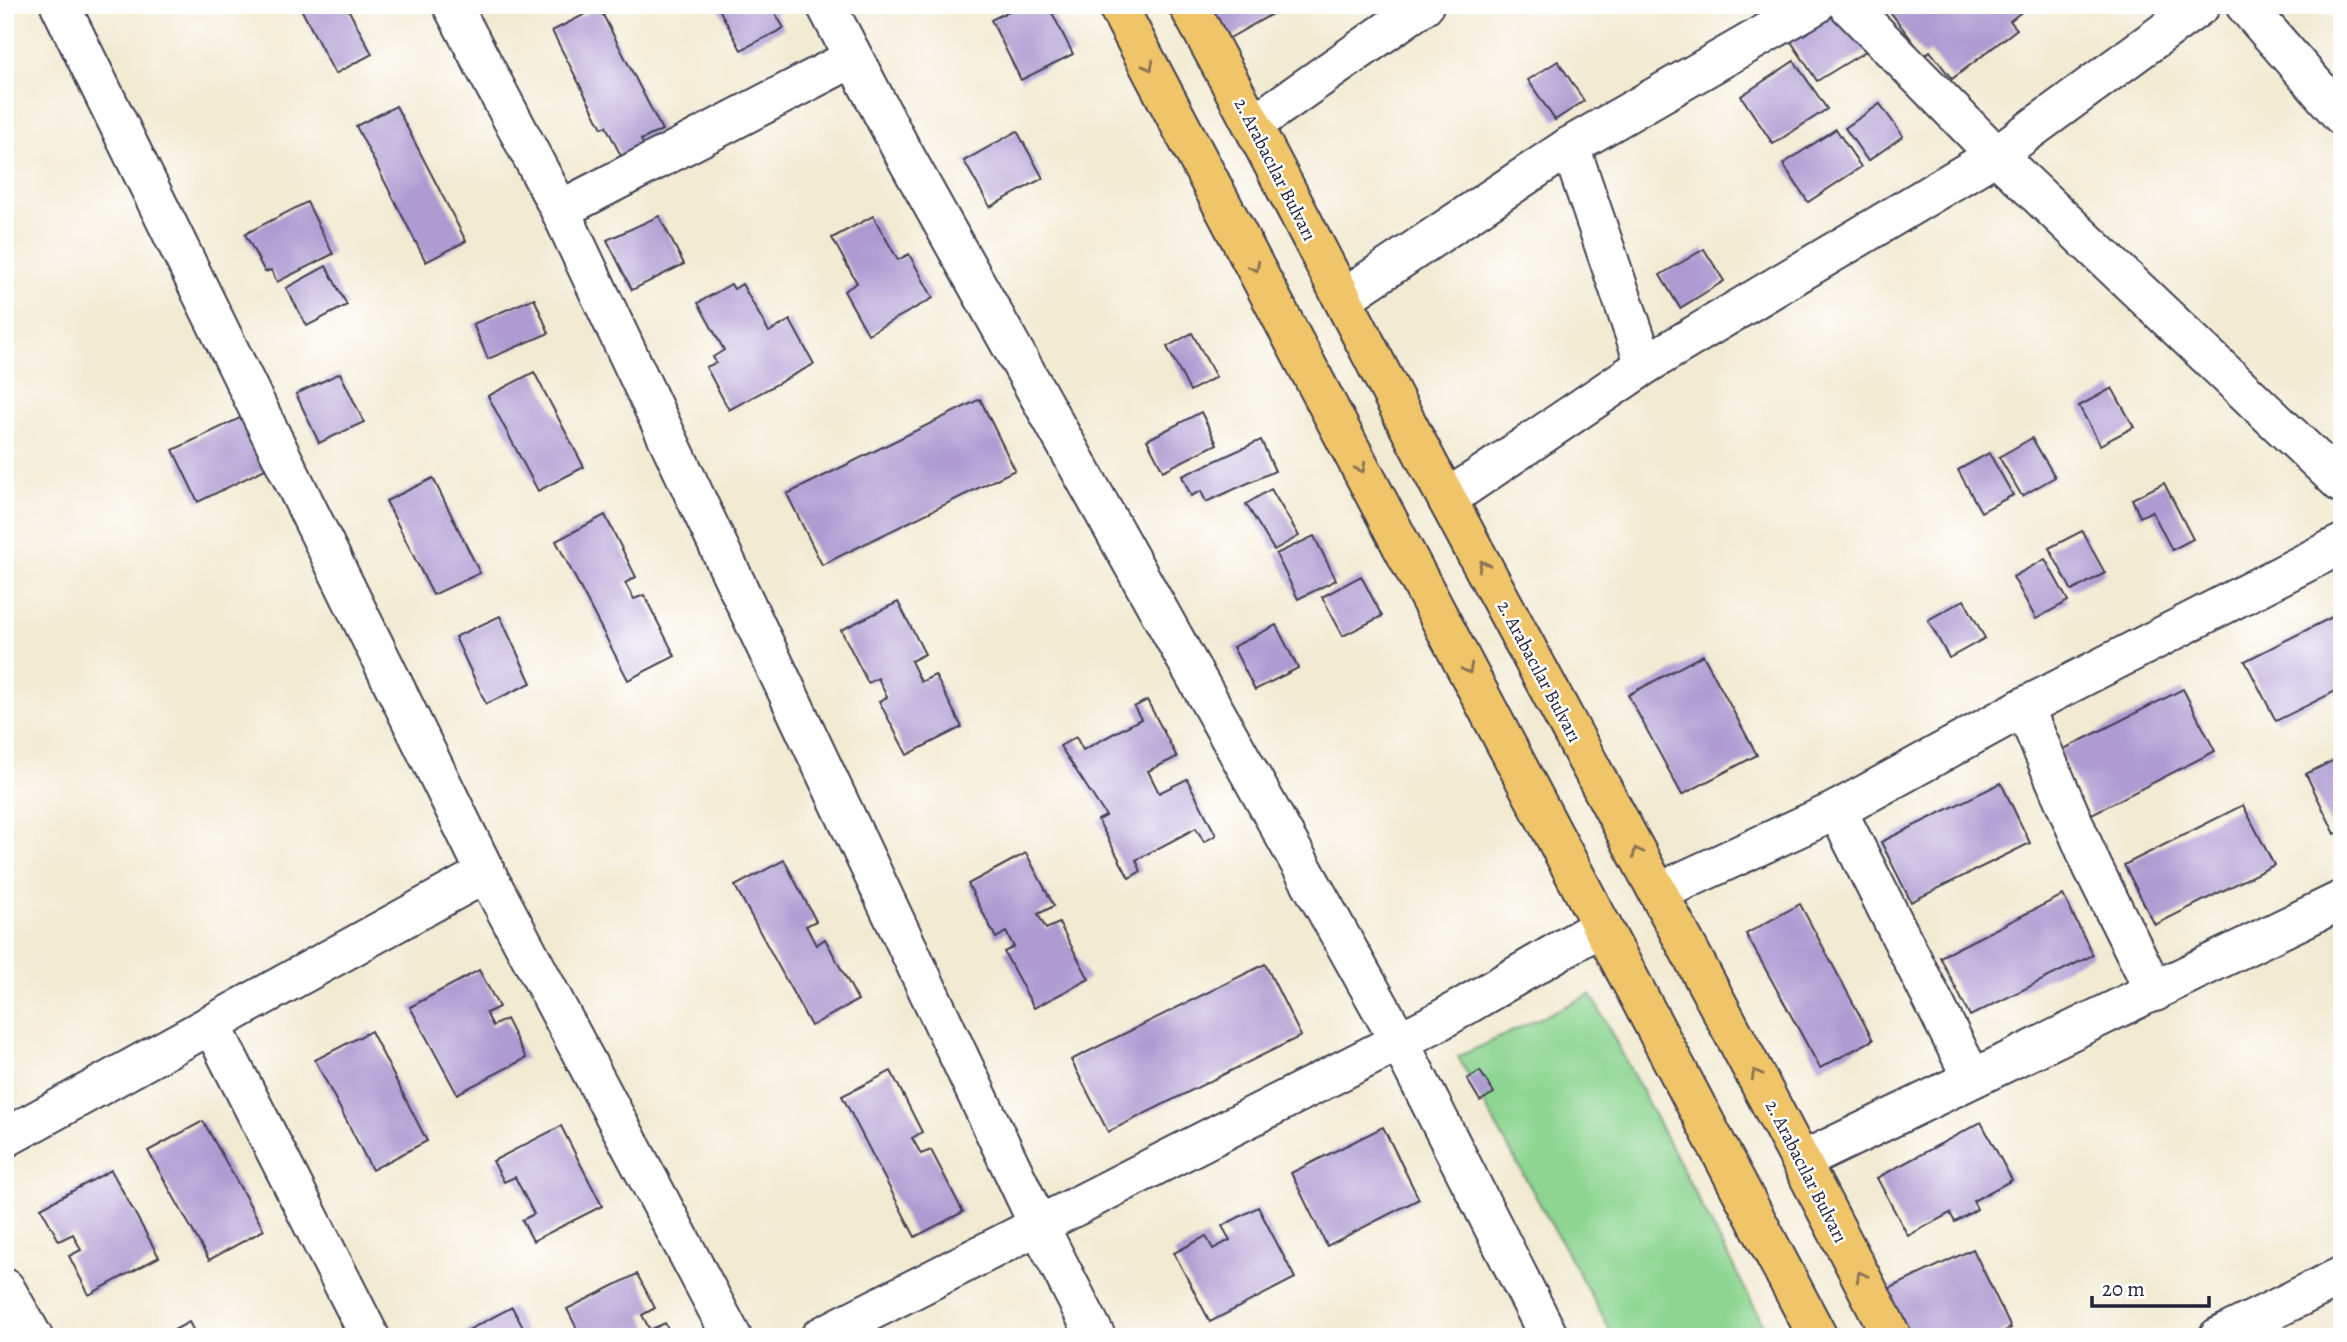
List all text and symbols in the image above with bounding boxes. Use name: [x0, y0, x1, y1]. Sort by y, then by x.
one-way arrow: [1140, 58, 1154, 71]
street label: 2. Arabacılar Bulvarı: [1228, 94, 1322, 245]
one-way arrow: [1247, 260, 1260, 272]
one-way arrow: [1353, 461, 1367, 473]
one-way arrow: [1477, 560, 1491, 573]
street label: 2. Arabacılar Bulvarı: [1491, 596, 1588, 747]
one-way arrow: [1459, 662, 1473, 674]
one-way arrow: [1632, 846, 1646, 859]
one-way arrow: [1751, 1069, 1764, 1081]
street label: 2. Arabacılar Bulvarı: [1759, 1096, 1853, 1247]
scale bar: [2092, 1265, 2209, 1309]
one-way arrow: [1855, 1271, 1869, 1283]
text: 20 m: [2102, 1275, 2145, 1303]

